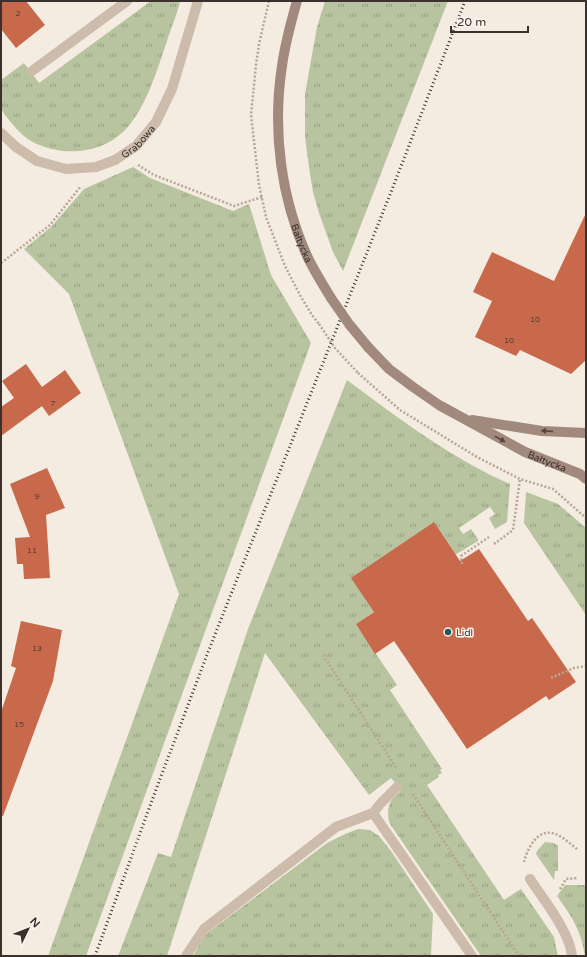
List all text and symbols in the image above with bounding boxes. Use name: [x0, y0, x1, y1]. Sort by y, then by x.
scale bar: [451, 8, 528, 34]
house number: 2: [15, 9, 21, 18]
text: 20 m: [457, 15, 486, 29]
street label: Grabowa: [119, 123, 158, 161]
street label: Bałtycka: [288, 222, 314, 265]
house number: 10: [530, 315, 540, 324]
house number: 10: [504, 336, 514, 345]
house number: 7: [50, 399, 56, 408]
one-way arrow: [540, 428, 553, 434]
one-way arrow: [494, 435, 506, 442]
street label: Bałtycka: [526, 449, 568, 475]
house number: 9: [34, 492, 40, 501]
house number: 11: [27, 546, 37, 555]
marker: Lidl: [443, 627, 453, 637]
place label: Lidl: [456, 627, 473, 639]
house number: 13: [32, 644, 42, 653]
house number: 15: [14, 720, 24, 729]
north arrow: [8, 909, 48, 949]
text: N: [27, 915, 43, 930]

